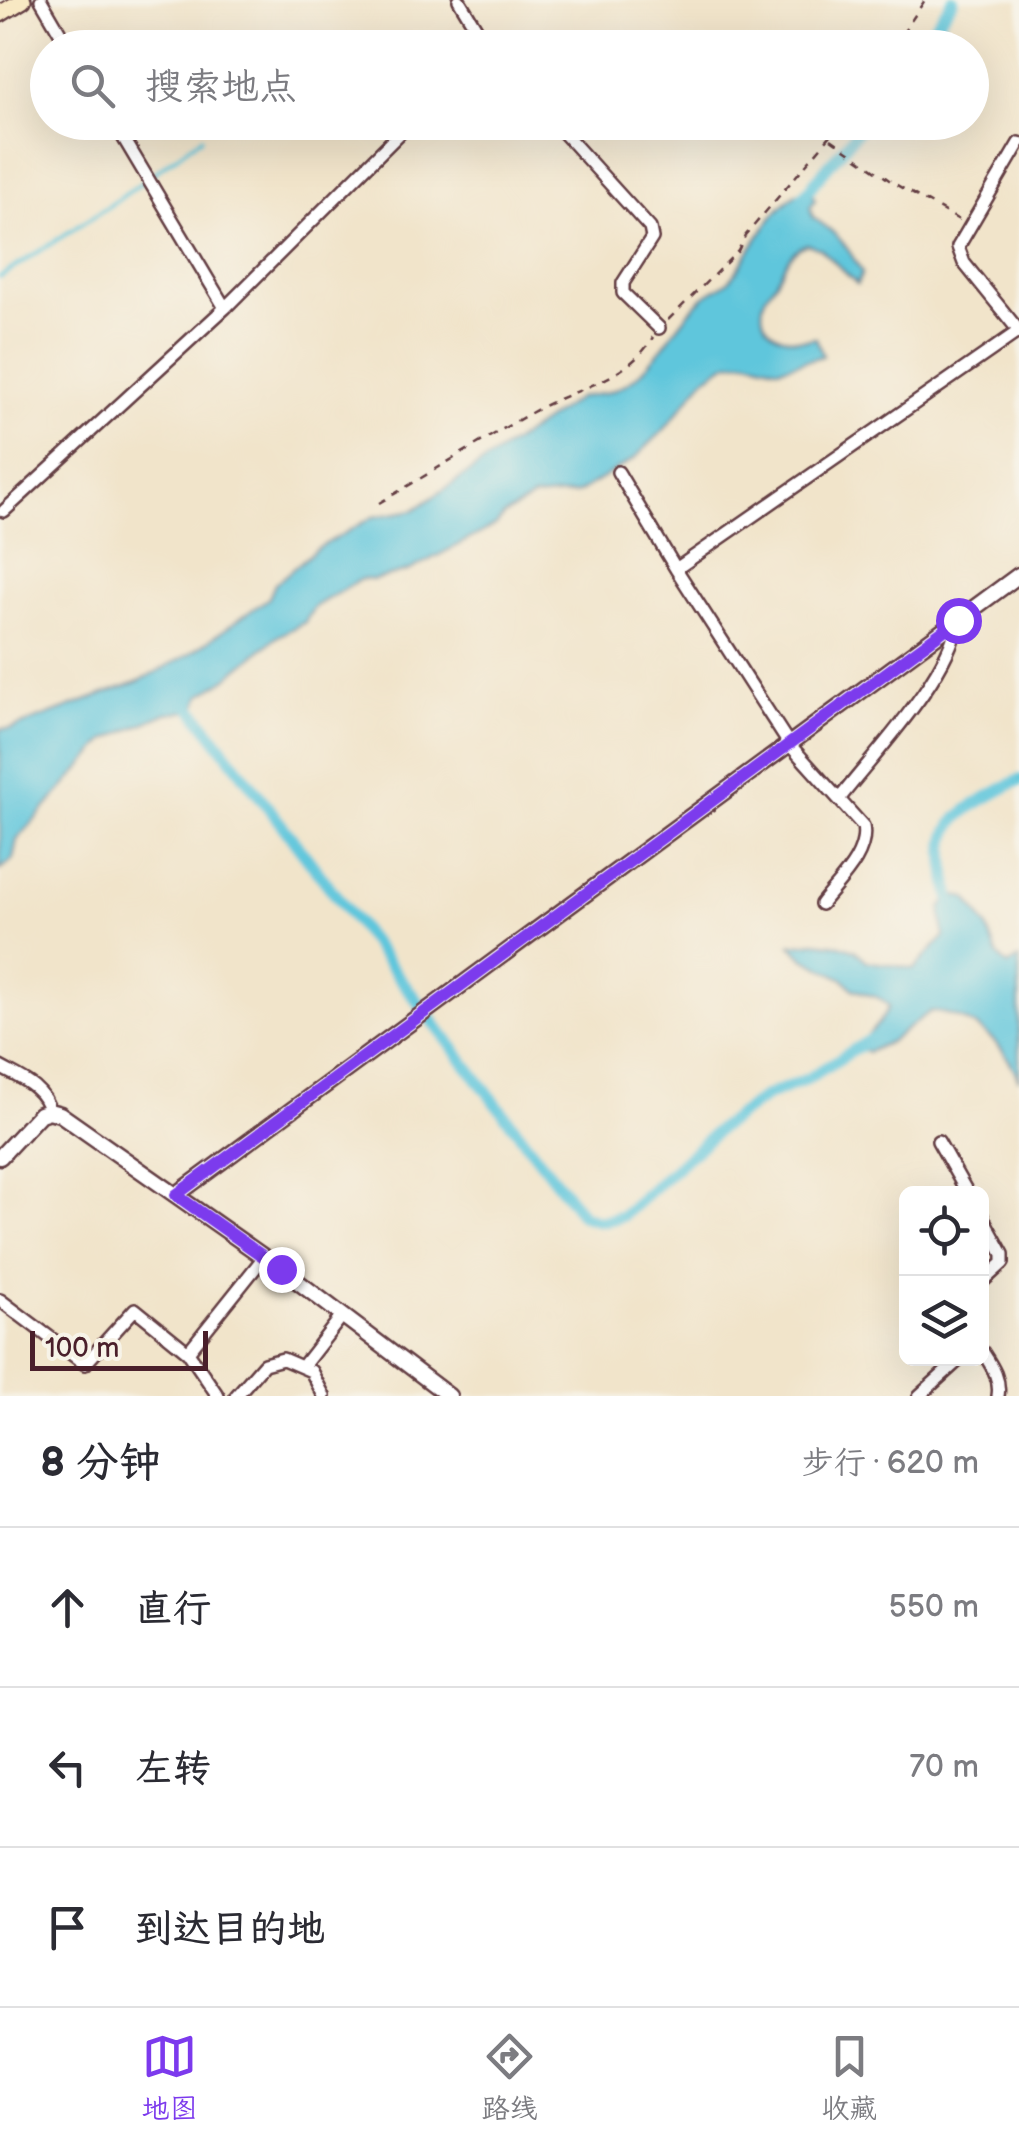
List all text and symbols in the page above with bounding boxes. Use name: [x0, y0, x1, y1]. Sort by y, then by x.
search box: [30, 30, 989, 140]
icon: search: [65, 58, 120, 113]
text: 搜索地点: [145, 65, 297, 110]
route start: [936, 598, 982, 644]
map controls: [899, 1186, 989, 1366]
button: locate: [899, 1186, 989, 1276]
route end: [259, 1247, 305, 1293]
button: layers: [899, 1276, 989, 1366]
scale bar: [30, 1326, 208, 1370]
text: 100 m: [45, 1332, 119, 1365]
text: 8 分钟: [40, 1438, 161, 1489]
text: 步行 · 620 m: [802, 1444, 979, 1483]
icon: ahead: [40, 1580, 95, 1635]
text: 直行: [135, 1587, 211, 1632]
text: 550 m: [888, 1588, 979, 1627]
icon: left: [40, 1740, 95, 1795]
text: 左转: [135, 1747, 211, 1792]
text: 70 m: [909, 1748, 979, 1787]
icon: arrive: [40, 1900, 95, 1955]
text: 到达目的地: [135, 1907, 325, 1952]
tab: 地图: [142, 2029, 198, 2126]
tab: 路线: [481, 2029, 537, 2126]
tab: 收藏: [821, 2029, 877, 2126]

